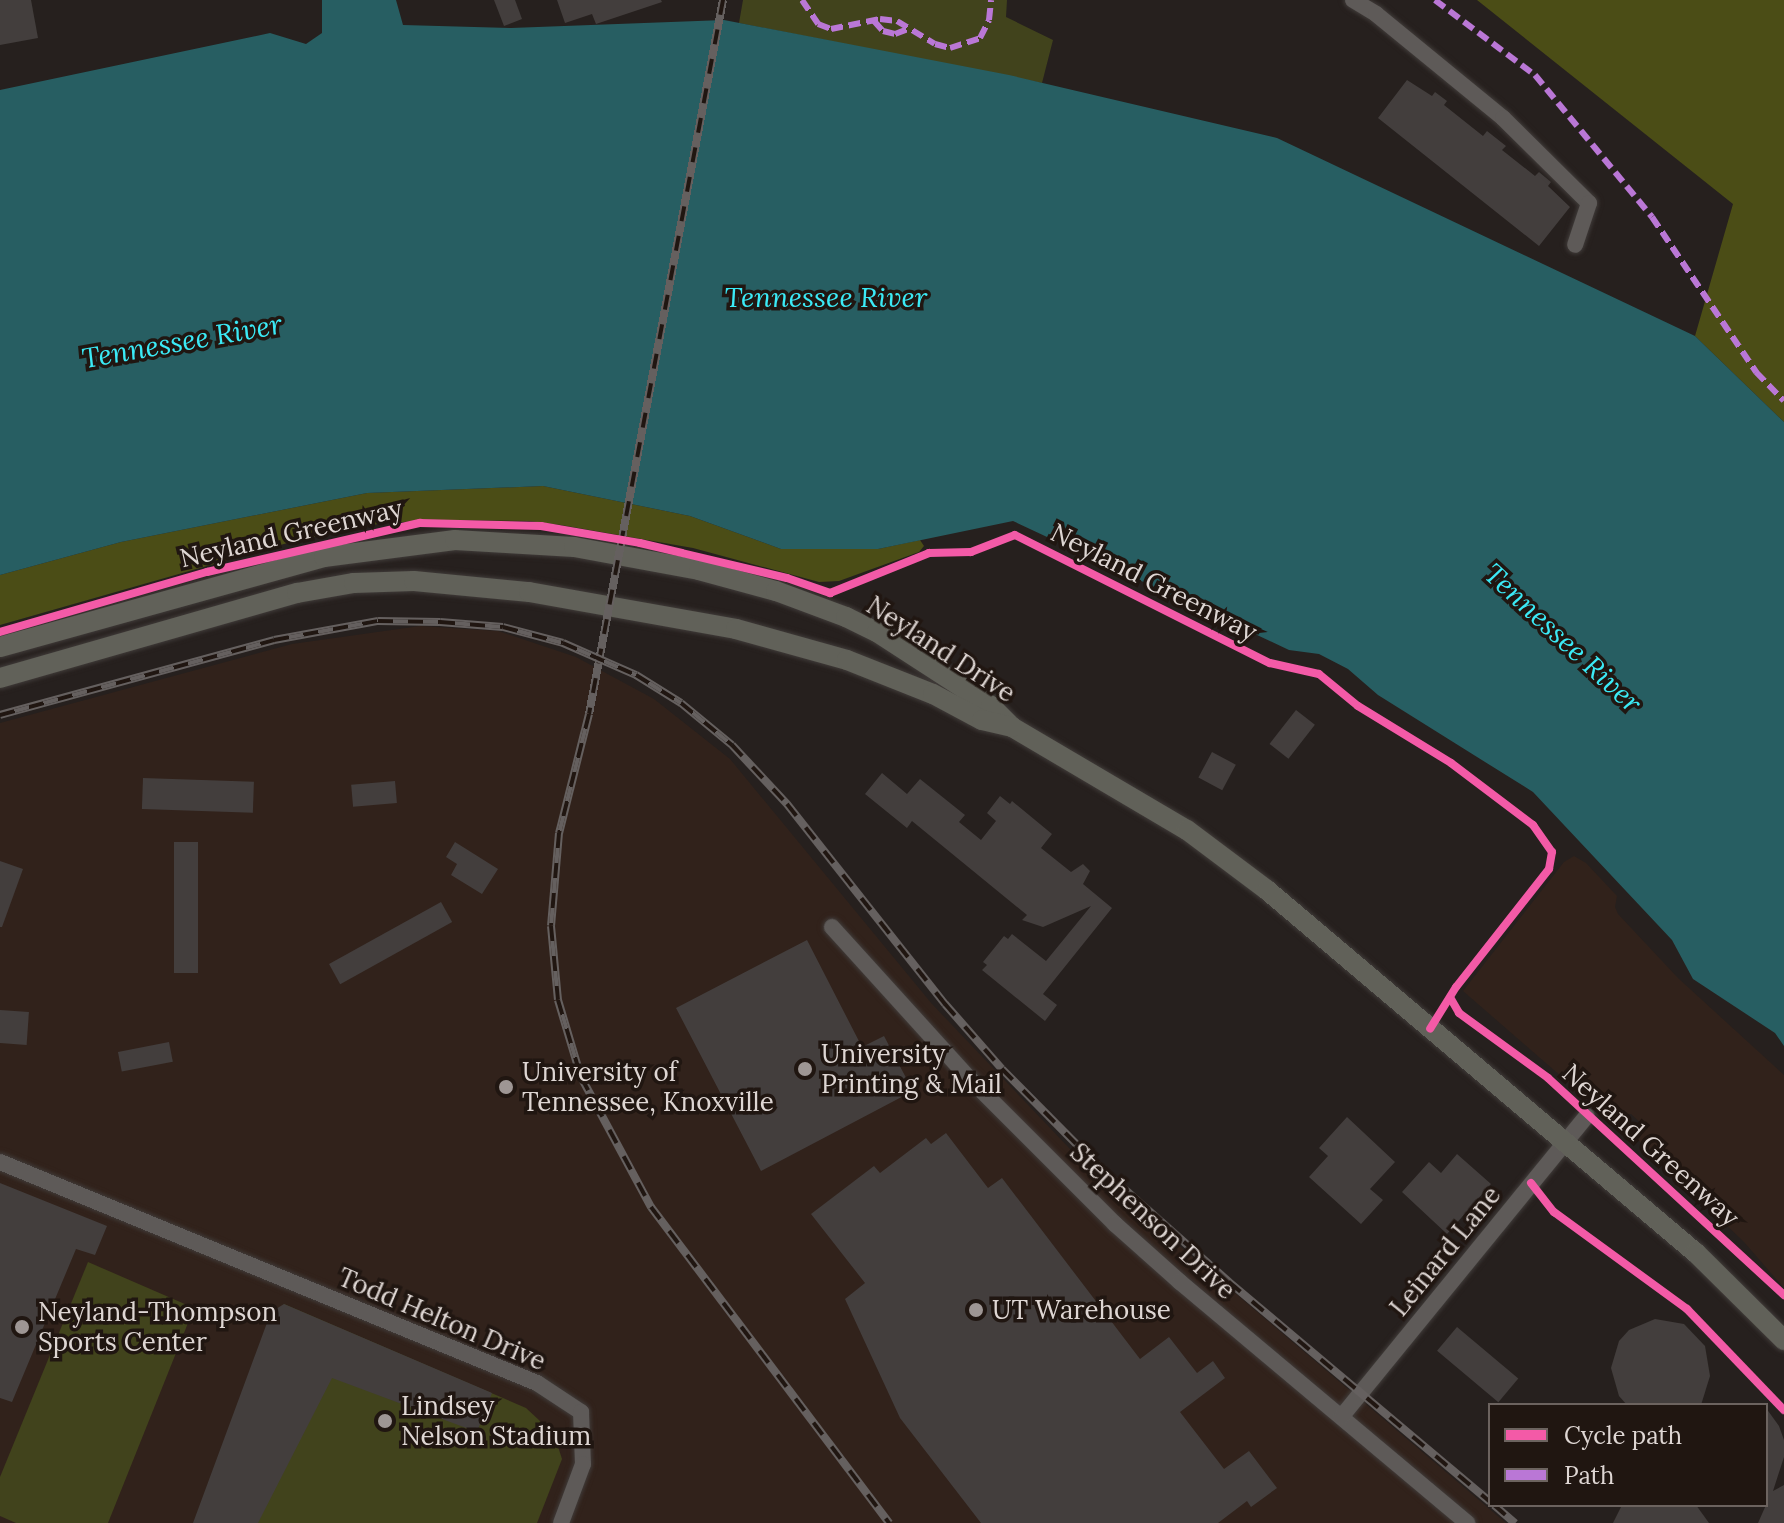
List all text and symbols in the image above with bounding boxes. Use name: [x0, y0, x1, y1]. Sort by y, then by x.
water label: Tennessee River: [725, 280, 927, 314]
water label: Tennessee River: [79, 307, 285, 375]
street label: Neyland Greenway: [177, 492, 405, 574]
street label: Neyland Greenway: [1046, 516, 1262, 648]
water label: Tennessee River: [1477, 556, 1649, 720]
street label: Neyland Drive: [861, 589, 1021, 709]
place label: University Printing & Mail: [821, 1038, 1002, 1100]
place label: University of Tennessee, Knoxville: [522, 1056, 774, 1118]
street label: Neyland Greenway: [1556, 1057, 1746, 1233]
marker: University Printing & Mail: [796, 1060, 814, 1078]
marker: University of Tennessee, Knoxville: [497, 1078, 515, 1096]
street label: Stephenson Drive: [1064, 1136, 1242, 1306]
street label: Leinard Lane: [1383, 1180, 1507, 1322]
street label: Todd Helton Drive: [334, 1261, 550, 1377]
place label: UT Warehouse: [992, 1294, 1171, 1326]
place label: Neyland-Thompson Sports Center: [38, 1296, 277, 1358]
marker: UT Warehouse: [967, 1301, 985, 1319]
marker: Neyland-Thompson Sports Center: [13, 1318, 31, 1336]
place label: Lindsey Nelson Stadium: [401, 1390, 591, 1452]
legend: [1488, 1403, 1768, 1507]
marker: Lindsey Nelson Stadium: [376, 1412, 394, 1430]
text: Cycle path: [1564, 1420, 1682, 1451]
text: Path: [1564, 1460, 1614, 1491]

